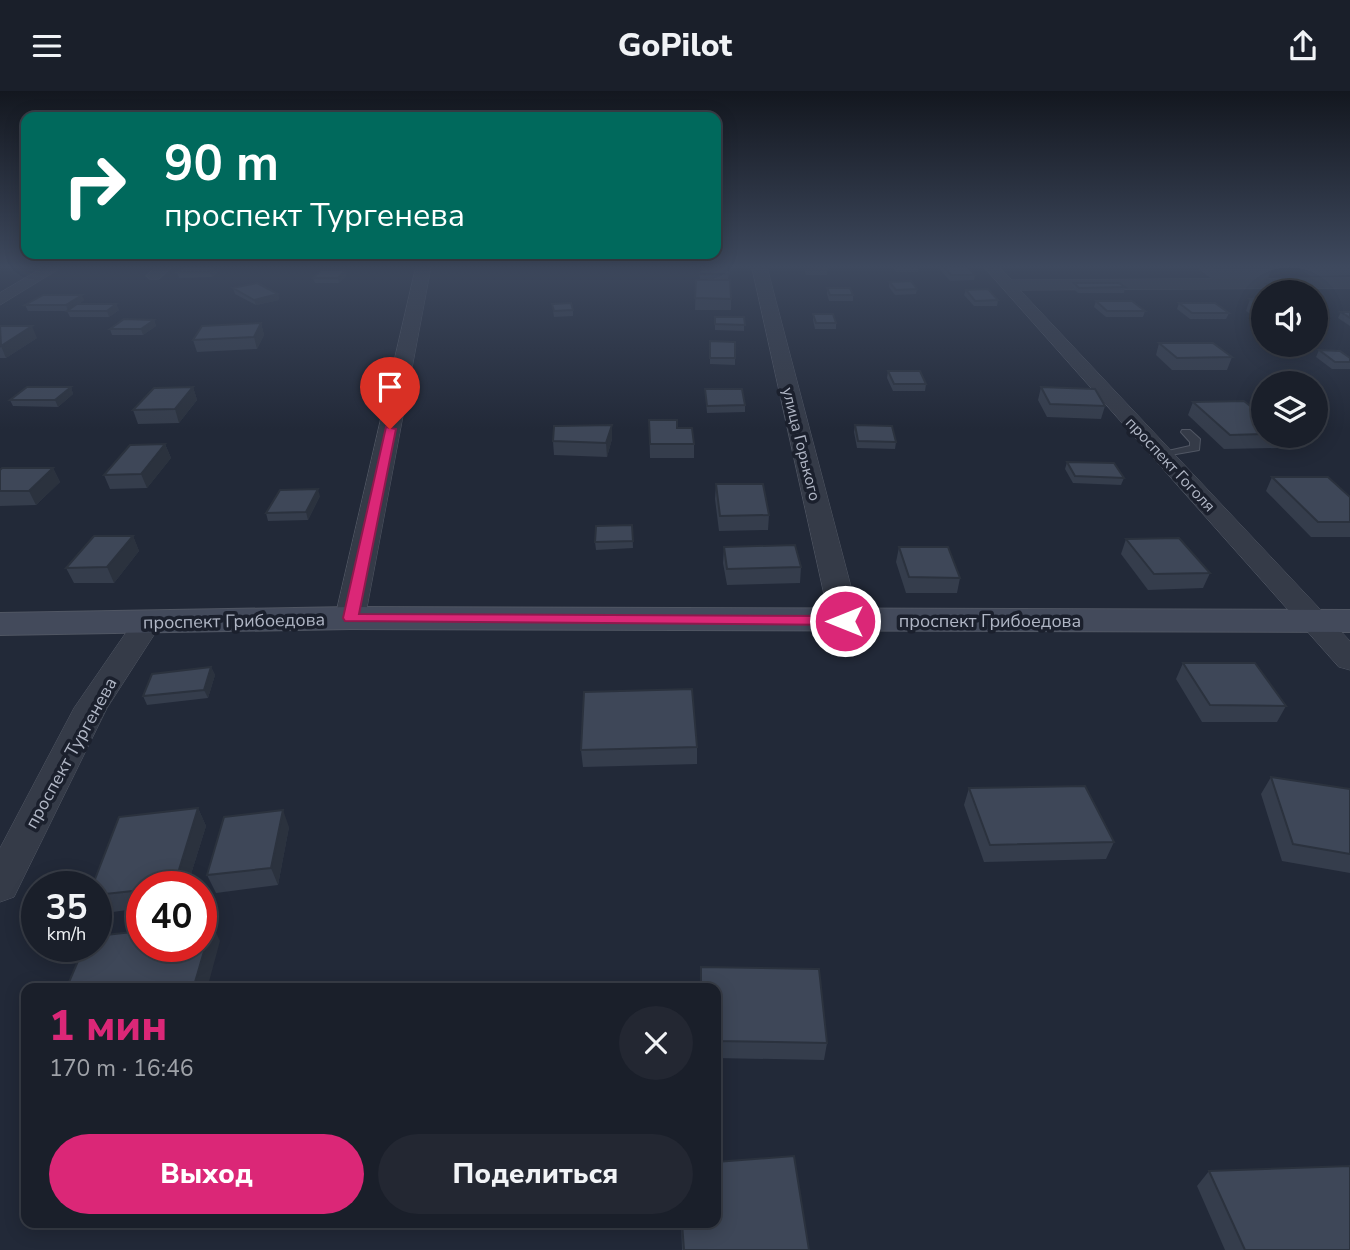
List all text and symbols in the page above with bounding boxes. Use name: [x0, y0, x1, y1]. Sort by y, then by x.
text: GoPilot: [618, 24, 732, 67]
icon: menu: [28, 27, 66, 65]
icon: share: [1284, 27, 1322, 65]
text: 90 m: [164, 130, 279, 197]
icon: right: [49, 140, 140, 231]
text: проспект Тургенева: [164, 194, 465, 237]
map controls: [1251, 280, 1328, 448]
button: sound: [1251, 280, 1328, 357]
pin: [360, 357, 420, 429]
icon: arrive: [371, 368, 409, 406]
button: layers: [1251, 371, 1328, 448]
street label: улица Горького: [776, 385, 826, 503]
street label: проспект Гоголя: [1120, 412, 1220, 517]
position arrow: [808, 584, 882, 658]
street label: проспект Грибоедова: [143, 607, 325, 635]
street label: проспект Грибоедова: [899, 609, 1081, 633]
street label: проспект Тургенева: [19, 673, 123, 833]
speed limit sign: 40: [126, 871, 217, 962]
text: 35: [45, 884, 88, 931]
text: km/h: [47, 922, 86, 946]
text: 1 мин: [49, 998, 167, 1055]
button: close: [619, 1006, 693, 1080]
text: 170 m · 16:46: [49, 1053, 194, 1084]
button: Выход: [49, 1134, 364, 1214]
button: Поделиться: [378, 1134, 693, 1214]

